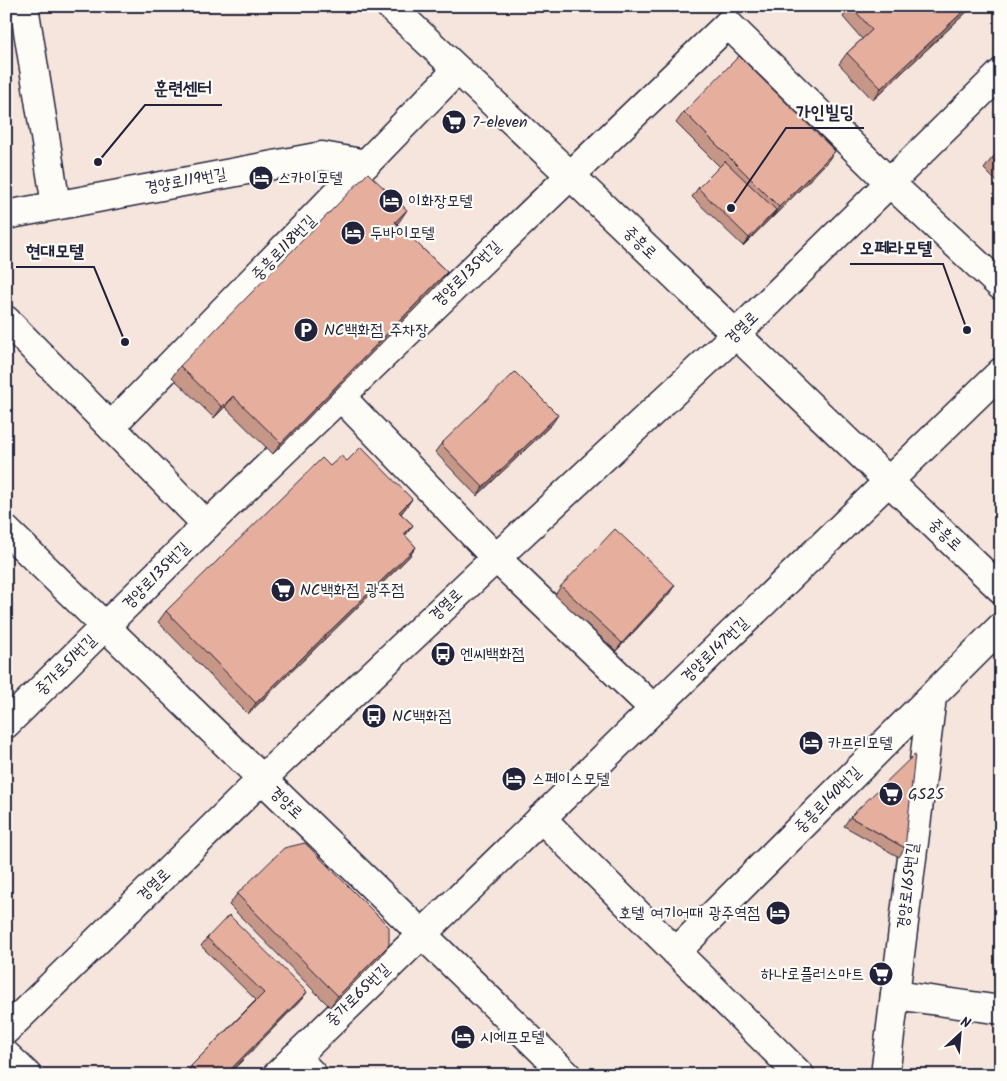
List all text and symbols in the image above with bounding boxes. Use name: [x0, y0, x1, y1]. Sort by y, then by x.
callout: 훈련센터: [145, 72, 222, 105]
text: 훈련센터: [154, 75, 212, 104]
callout: 가인빌딩: [786, 95, 864, 128]
text: 가인빌딩: [796, 99, 854, 128]
supermarket icon: 7-eleven: [441, 109, 467, 135]
place label: 7-eleven: [472, 110, 528, 135]
street label: 경양로119번길: [143, 162, 229, 200]
hotel icon: 스카이모텔: [248, 165, 274, 191]
place label: 스카이모텔: [278, 166, 343, 191]
hotel icon: 이화장모텔: [378, 188, 404, 214]
place label: 이화장모텔: [408, 189, 473, 214]
street label: 중흥로118번길: [246, 209, 322, 287]
hotel icon: 두바이모텔: [340, 220, 366, 246]
place label: 두바이모텔: [370, 221, 435, 246]
street label: 중흥로: [617, 221, 663, 265]
callout: 오페라모텔: [850, 231, 943, 264]
callout: 현대모텔: [16, 234, 94, 267]
street label: 경양로135번길: [427, 235, 507, 313]
text: 오페라모텔: [860, 235, 933, 264]
text: 현대모텔: [26, 238, 84, 267]
street label: 경열로: [719, 306, 765, 350]
parking icon: NC백화점 주차장: [293, 317, 319, 343]
place label: NC백화점 주차장: [324, 318, 428, 343]
street label: 중흥로: [922, 513, 968, 557]
street label: 경양로135번길: [116, 536, 196, 616]
supermarket icon: NC백화점 광주점: [270, 577, 296, 603]
place label: NC백화점 광주점: [300, 578, 404, 603]
street label: 경열로: [423, 583, 469, 627]
street label: 경양로147번길: [676, 611, 755, 689]
street label: 중가로51번길: [30, 629, 102, 701]
bus stop icon: 엔씨백화점: [430, 641, 456, 667]
place label: 엔씨백화점: [460, 642, 525, 667]
bus stop icon: NC백화점: [361, 703, 387, 729]
place label: NC백화점: [392, 704, 451, 729]
hotel icon: 카프리모텔: [798, 730, 824, 756]
place label: 카프리모텔: [828, 731, 893, 756]
street label: 중흥로140번길: [789, 761, 867, 839]
hotel icon: 스페이스모텔: [501, 766, 527, 792]
place label: 스페이스모텔: [532, 767, 609, 792]
street label: 경양로: [263, 781, 309, 825]
supermarket icon: GS25: [878, 781, 904, 807]
place label: GS25: [908, 782, 946, 807]
street label: 경양로165번길: [890, 841, 926, 931]
street label: 경열로: [131, 863, 177, 907]
hotel icon: 호텔 여기어때 광주역점: [765, 900, 791, 926]
place label: 호텔 여기어때 광주역점: [618, 901, 760, 926]
street label: 중가로65번길: [320, 957, 396, 1032]
supermarket icon: 하나로플러스마트: [868, 961, 894, 987]
place label: 하나로플러스마트: [761, 962, 864, 987]
north arrow: [934, 1008, 984, 1058]
text: N: [956, 1011, 974, 1035]
hotel icon: 시에프모텔: [450, 1024, 476, 1050]
place label: 시에프모텔: [480, 1025, 545, 1050]

